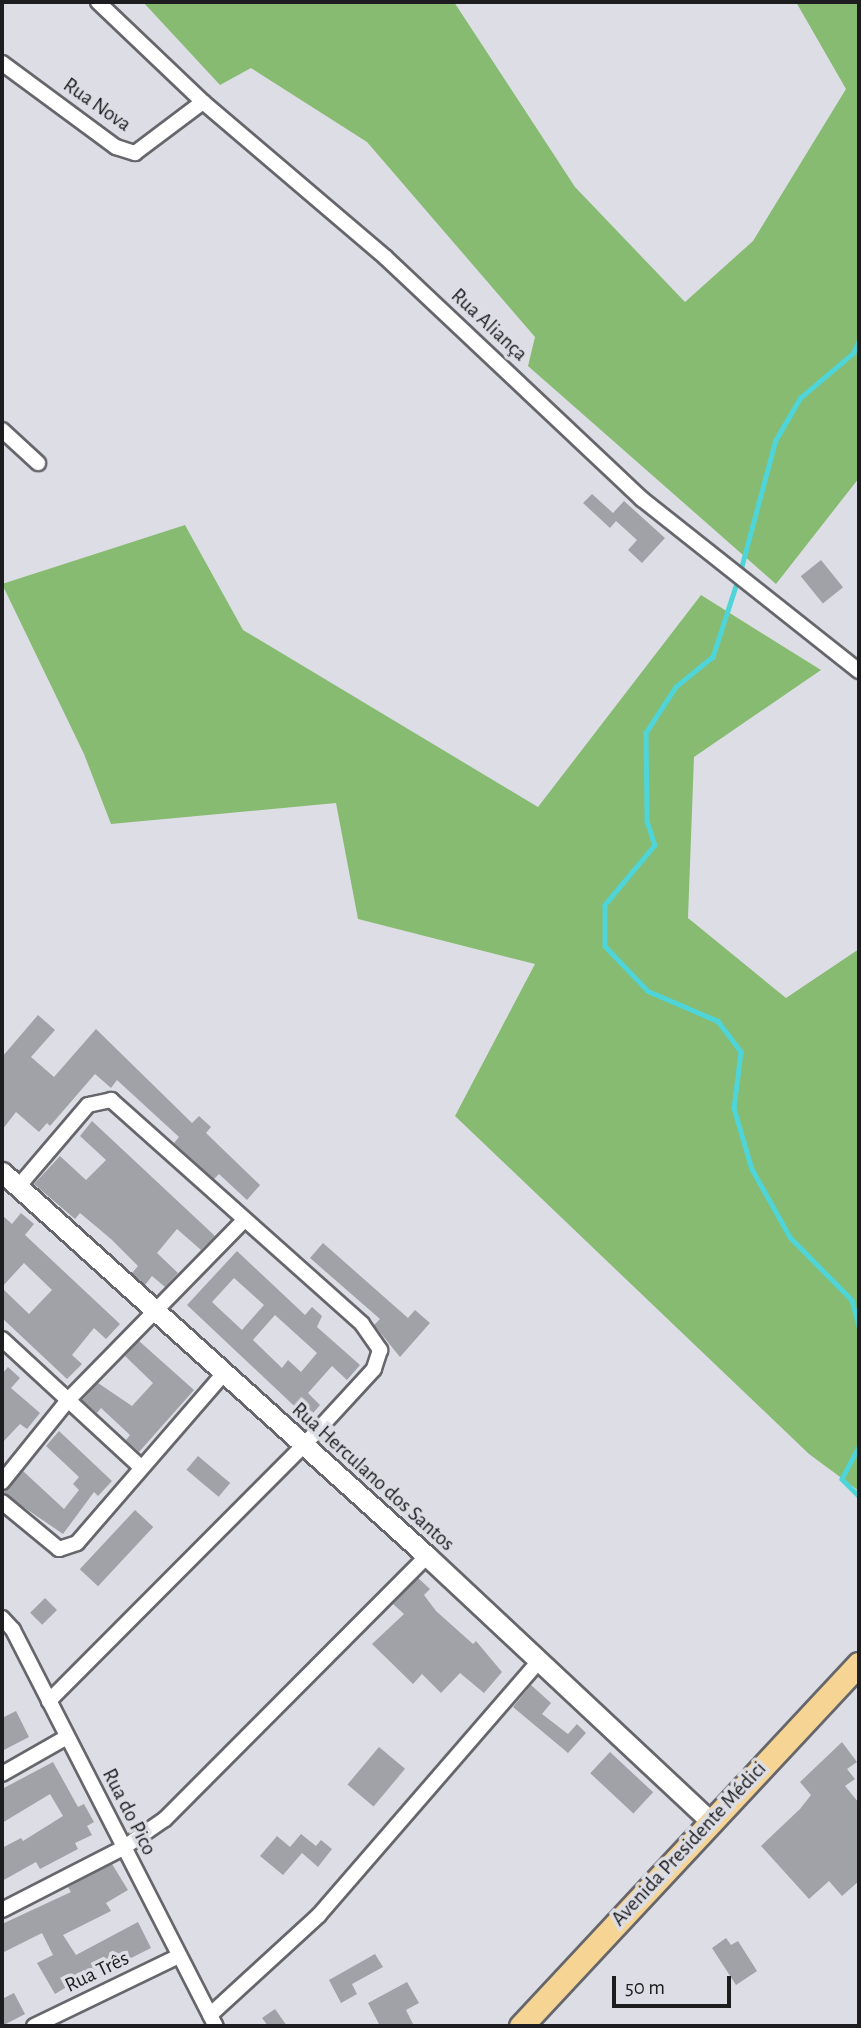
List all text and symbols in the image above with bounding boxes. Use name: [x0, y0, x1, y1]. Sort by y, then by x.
street label: Rua Nova: [58, 73, 136, 137]
street label: Rua Aliança: [446, 283, 532, 367]
street label: Rua Herculano dos Santos: [286, 1397, 460, 1557]
street label: Avenida Presidente Médici: [606, 1756, 772, 1932]
street label: Rua do Pico: [96, 1764, 162, 1860]
street label: Rua Três: [61, 1946, 133, 1998]
scale bar: [616, 1962, 735, 2006]
text: 50 m: [625, 1977, 665, 1998]

